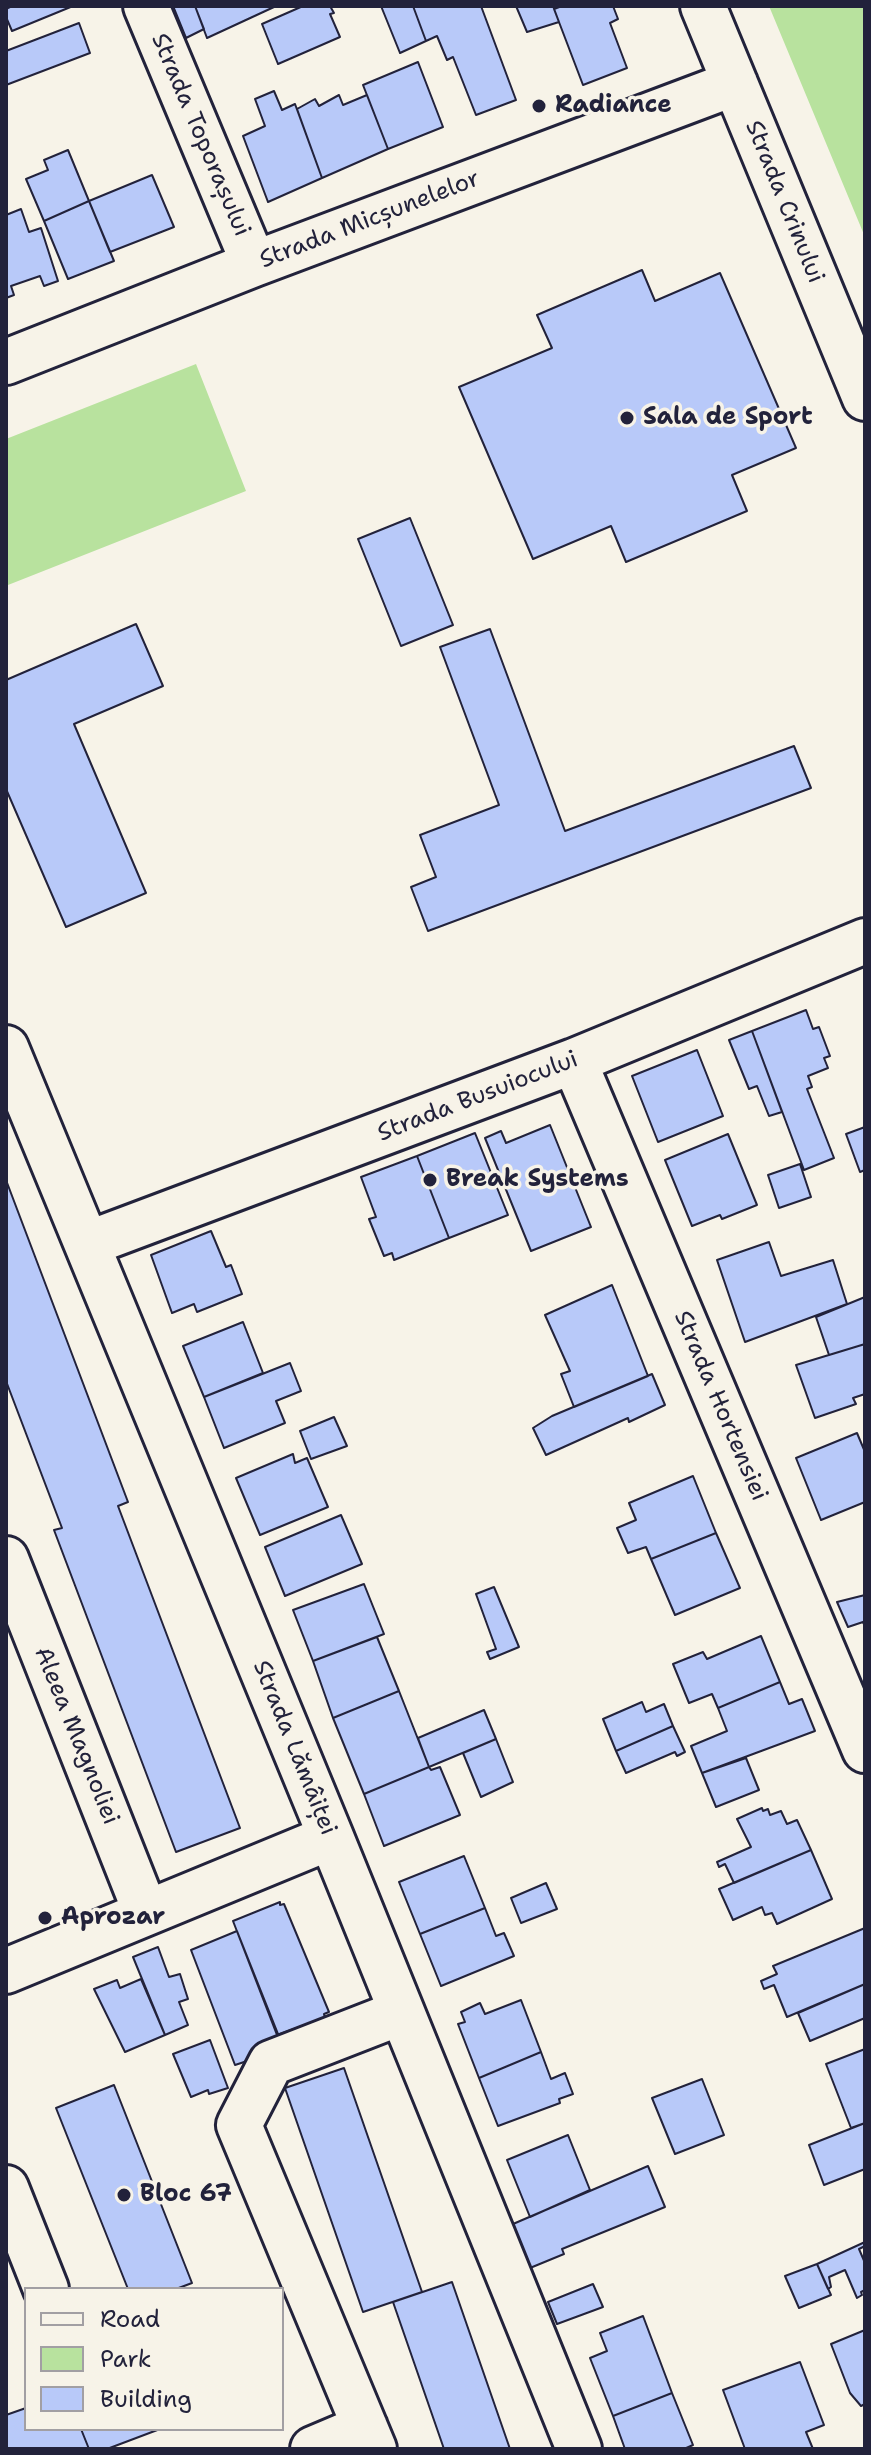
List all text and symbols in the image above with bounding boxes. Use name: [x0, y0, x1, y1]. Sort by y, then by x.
street label: Strada Toporașului: [144, 29, 256, 241]
place label: Radiance: [555, 92, 672, 120]
marker: Radiance: [530, 97, 548, 115]
street label: Strada Crinului: [738, 116, 830, 288]
street label: Strada Micșunelelor: [256, 165, 484, 275]
place label: Sala de Sport: [643, 404, 813, 432]
marker: Sala de Sport: [618, 409, 636, 427]
street label: Strada Busuiocului: [374, 1045, 582, 1149]
place label: Break Systems: [446, 1166, 629, 1194]
marker: Break Systems: [421, 1171, 439, 1189]
street label: Strada Hortensiei: [667, 1307, 773, 1505]
street label: Aleea Magnoliei: [27, 1643, 125, 1829]
street label: Strada Lămâiței: [246, 1656, 342, 1840]
place label: Aprozar: [61, 1904, 165, 1932]
marker: Aprozar: [36, 1909, 54, 1927]
place label: Bloc 67: [140, 2181, 232, 2209]
marker: Bloc 67: [115, 2186, 133, 2204]
legend: [24, 2287, 284, 2431]
text: Road: [100, 2303, 160, 2335]
text: Park: [100, 2343, 152, 2375]
text: Building: [100, 2383, 192, 2415]

